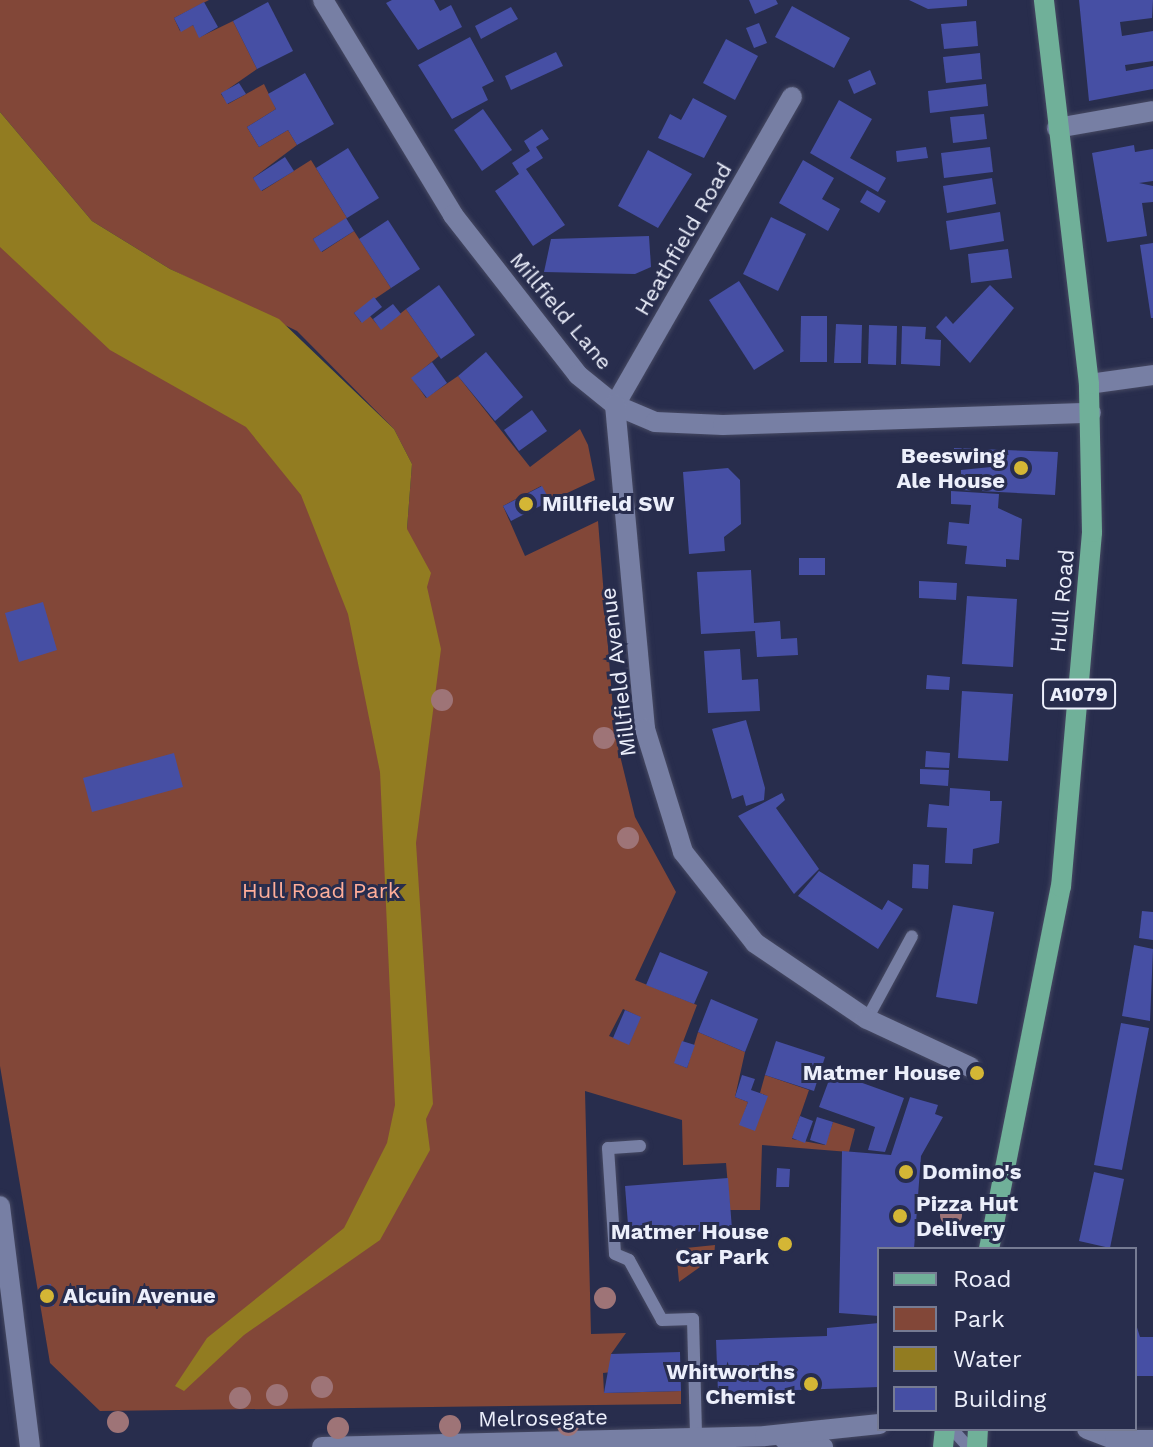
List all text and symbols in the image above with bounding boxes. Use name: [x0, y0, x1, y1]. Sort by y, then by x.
street label: Heathfield Road: [628, 158, 738, 320]
street label: Millfield Lane: [504, 247, 618, 375]
place label: Beeswing Ale House: [896, 442, 1005, 494]
marker: Beeswing Ale House: [1012, 459, 1030, 477]
place label: Millfield SW: [542, 491, 674, 517]
marker: Millfield SW: [517, 495, 535, 513]
street label: Hull Road: [1044, 548, 1080, 654]
street label: Millfield Avenue: [594, 585, 642, 759]
road number: A1079: [1041, 678, 1117, 710]
park label: Hull Road Park: [241, 878, 401, 904]
place label: Matmer House: [802, 1060, 961, 1086]
marker: Matmer House: [968, 1064, 986, 1082]
place label: Domino's: [922, 1159, 1021, 1185]
marker: Domino's: [897, 1163, 915, 1181]
place label: Pizza Hut Delivery: [916, 1190, 1018, 1242]
marker: Pizza Hut Delivery: [891, 1207, 909, 1225]
place label: Matmer House Car Park: [610, 1218, 769, 1270]
marker: Matmer House Car Park: [776, 1235, 794, 1253]
legend: [877, 1247, 1137, 1431]
text: Road: [953, 1265, 1012, 1293]
place label: Alcuin Avenue: [63, 1283, 216, 1309]
marker: Alcuin Avenue: [38, 1287, 56, 1305]
text: Park: [953, 1305, 1005, 1333]
text: Water: [953, 1345, 1022, 1373]
place label: Whitworths Chemist: [666, 1358, 795, 1410]
marker: Whitworths Chemist: [802, 1375, 820, 1393]
text: Building: [953, 1385, 1046, 1413]
street label: Melrosegate: [478, 1404, 608, 1432]

